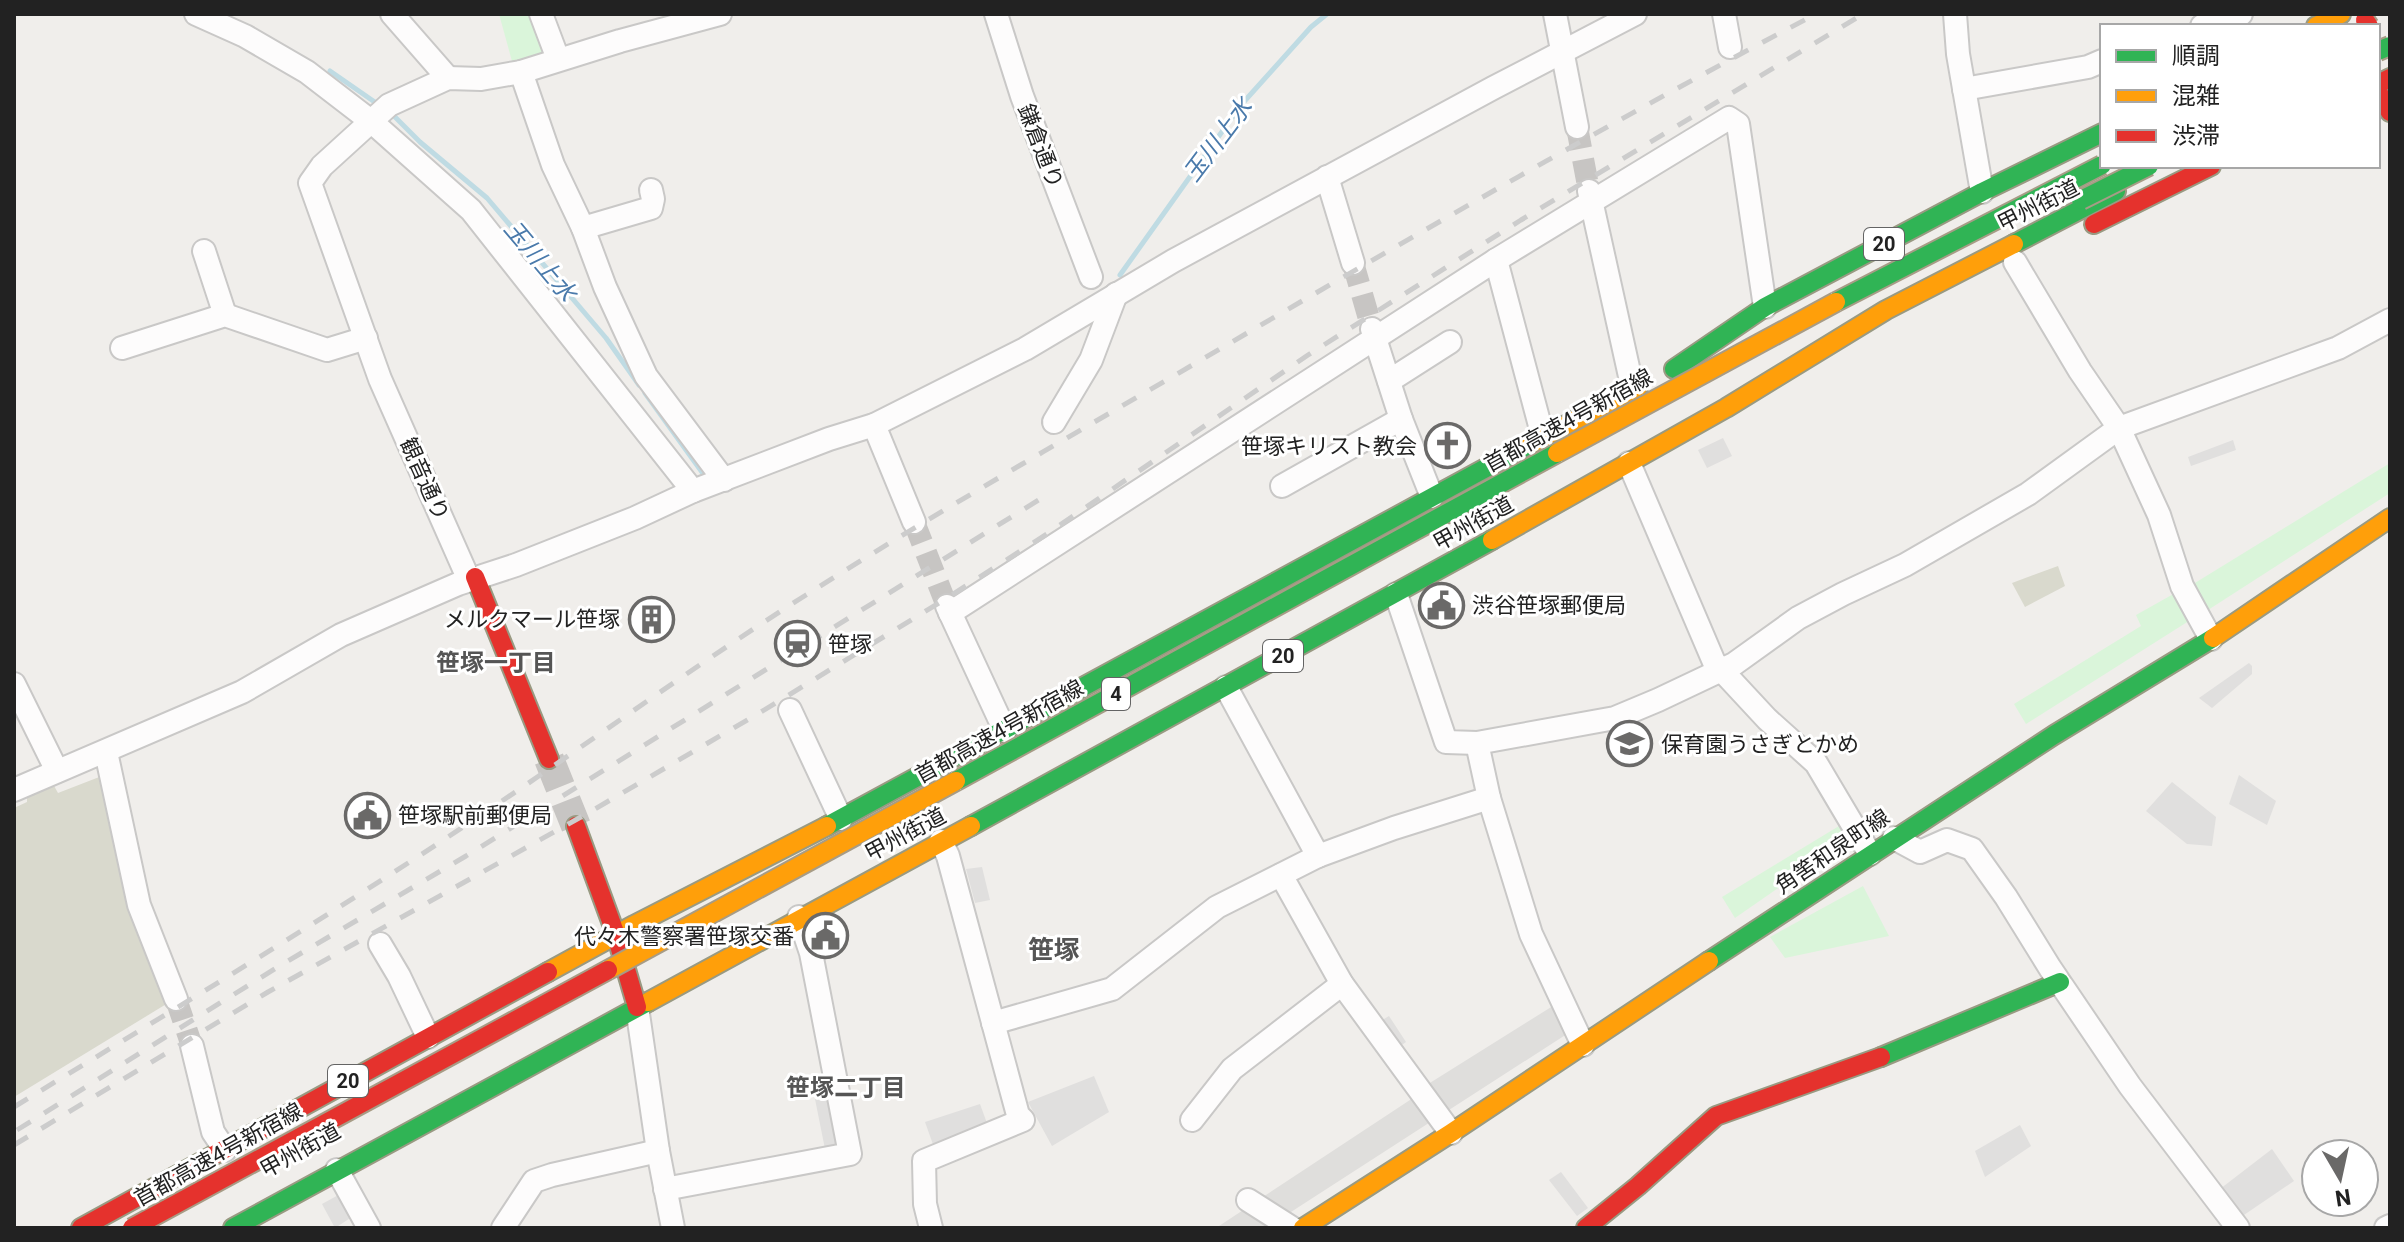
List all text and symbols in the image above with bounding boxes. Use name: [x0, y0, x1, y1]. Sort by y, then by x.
legend: [2100, 24, 2380, 168]
text: 順調: [2172, 42, 2220, 70]
text: 混雑: [2172, 82, 2220, 110]
water label: 玉川上水: [1178, 91, 1260, 187]
street label: 鎌倉通り: [1013, 101, 1068, 192]
text: 渋滞: [2172, 122, 2220, 150]
street label: 甲州街道: [1993, 174, 2083, 237]
water label: 玉川上水: [498, 215, 584, 309]
road number: 20: [1864, 228, 1904, 260]
street label: 首都高速4号新宿線: [1480, 364, 1657, 477]
church icon: 笹塚キリスト教会: [1424, 422, 1472, 470]
street label: 観音通り: [395, 434, 454, 524]
place label: 笹塚キリスト教会: [1241, 434, 1417, 459]
street label: 甲州街道: [1429, 491, 1518, 556]
public building icon: 渋谷笹塚郵便局: [1417, 581, 1465, 629]
place label: 渋谷笹塚郵便局: [1472, 593, 1626, 618]
building icon: メルクマール笹塚: [627, 595, 675, 643]
place label: メルクマール笹塚: [444, 607, 620, 632]
station icon: 笹塚: [773, 620, 821, 668]
place label: 笹塚: [828, 632, 872, 657]
road number: 20: [1263, 640, 1303, 672]
district label: 笹塚一丁目: [436, 649, 556, 677]
street label: 首都高速4号新宿線: [911, 675, 1088, 788]
road number: 4: [1102, 678, 1130, 710]
school or university icon: 保育園うさぎとかめ: [1606, 720, 1654, 768]
place label: 保育園うさぎとかめ: [1661, 732, 1859, 757]
public building icon: 笹塚駅前郵便局: [343, 791, 391, 839]
place label: 笹塚駅前郵便局: [398, 803, 552, 828]
street label: 甲州街道: [861, 803, 950, 866]
street label: 角筈和泉町線: [1771, 804, 1894, 899]
public building icon: 代々木警察署笹塚交番: [801, 912, 849, 960]
place label: 代々木警察署笹塚交番: [574, 924, 794, 949]
district label: 笹塚: [1028, 935, 1080, 965]
road number: 20: [328, 1065, 368, 1097]
district label: 笹塚二丁目: [786, 1074, 906, 1102]
street label: 首都高速4号新宿線: [130, 1098, 307, 1211]
street label: 甲州街道: [256, 1118, 345, 1183]
north arrow: [2300, 1138, 2380, 1218]
text: N: [2333, 1184, 2353, 1211]

